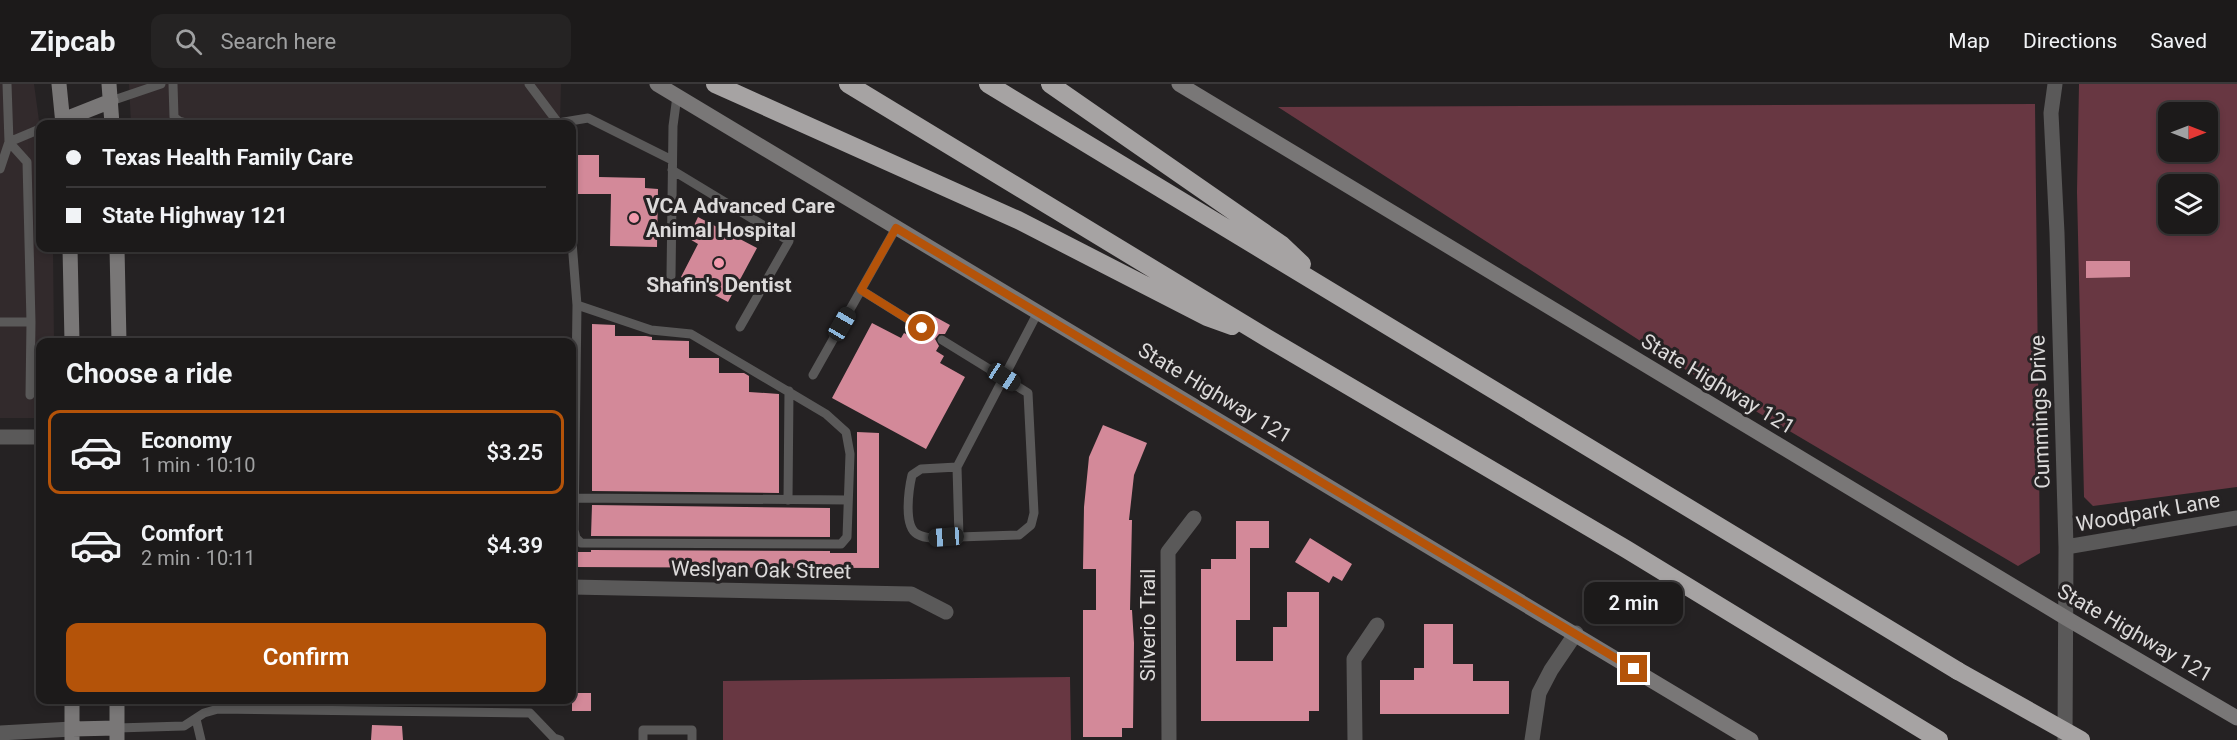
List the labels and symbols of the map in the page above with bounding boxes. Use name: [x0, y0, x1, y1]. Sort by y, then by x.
north arrow: [2158, 102, 2218, 162]
place label: VCA Advanced Care Animal Hospital: [646, 194, 835, 242]
marker: VCA Advanced Care Animal Hospital: [627, 211, 641, 225]
marker: Shafin's Dentist: [712, 256, 726, 270]
place label: Shafin's Dentist: [646, 273, 792, 297]
car: [825, 304, 859, 344]
route start: [908, 314, 935, 341]
street label: State Highway 121: [1637, 329, 1799, 439]
street label: Cummings Drive: [2025, 335, 2055, 489]
street label: State Highway 121: [1134, 338, 1296, 448]
car: [984, 360, 1024, 394]
street label: Woodpark Lane: [2074, 488, 2222, 536]
car: [927, 527, 965, 547]
street label: Weslyan Oak Street: [671, 556, 852, 584]
street label: Silverio Trail: [1136, 569, 1160, 681]
street label: State Highway 121: [2053, 579, 2217, 687]
callout: 2 min: [1584, 582, 1684, 624]
route end: [1620, 655, 1647, 682]

